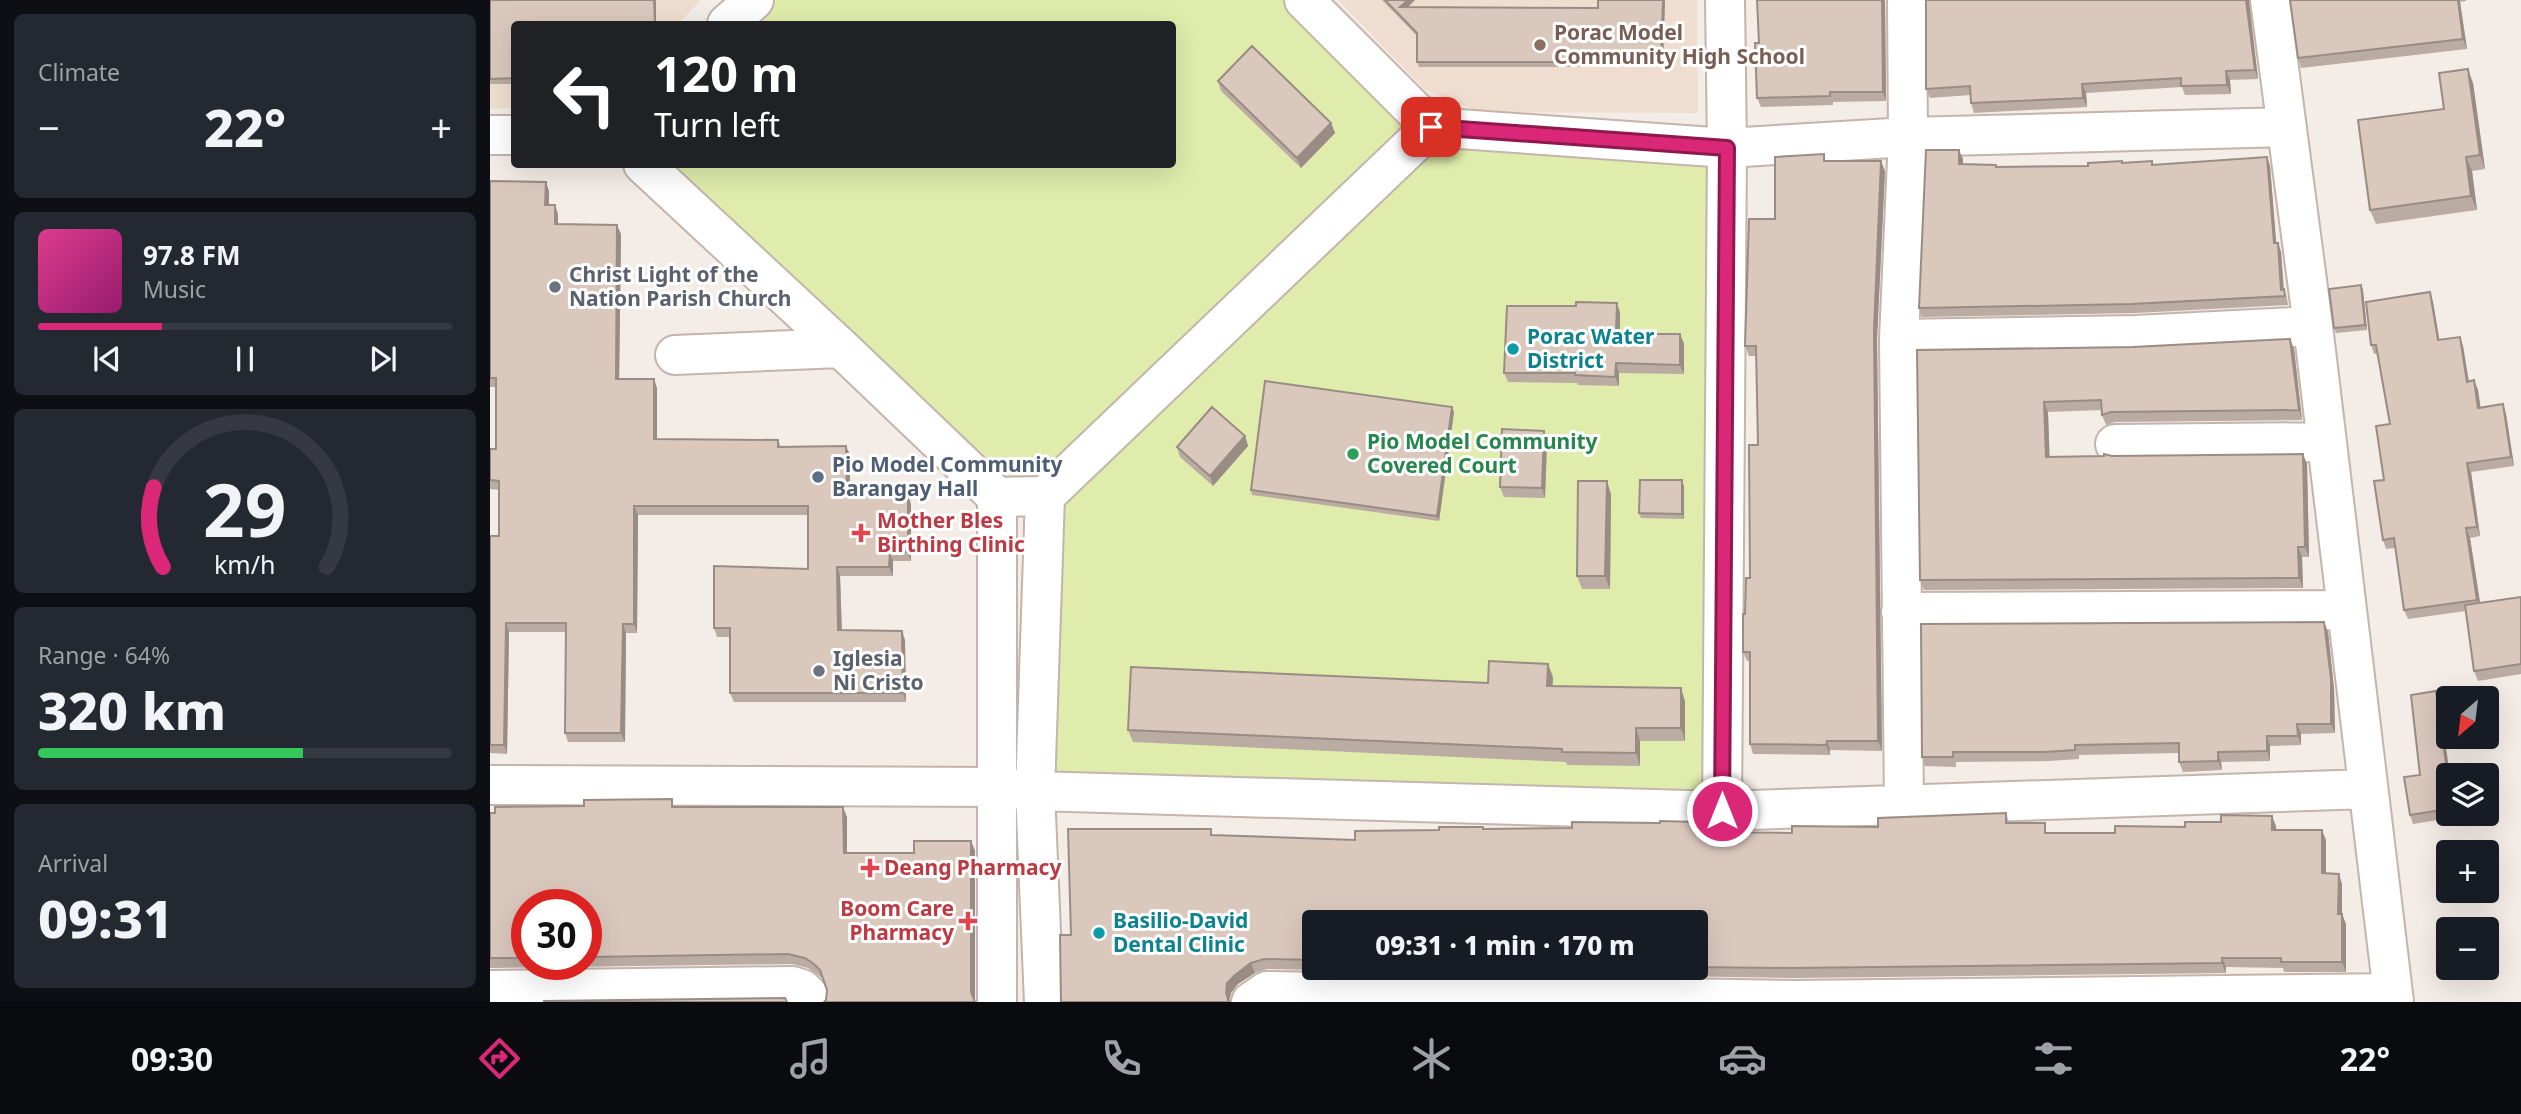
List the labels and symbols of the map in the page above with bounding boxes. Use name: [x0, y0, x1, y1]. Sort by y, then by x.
place label: Porac Model Community High School: [1554, 18, 1805, 70]
marker: Porac Model Community High School: [1532, 37, 1548, 53]
pin: [1401, 97, 1461, 157]
place label: Christ Light of the Nation Parish Church: [569, 260, 791, 312]
marker: Christ Light of the Nation Parish Church: [547, 279, 563, 295]
place label: Porac Water District: [1527, 322, 1655, 374]
marker: Porac Water District: [1505, 341, 1521, 357]
place label: Pio Model Community Covered Court: [1367, 427, 1598, 479]
marker: Pio Model Community Covered Court: [1345, 446, 1361, 462]
place label: Pio Model Community Barangay Hall: [832, 450, 1063, 502]
marker: Pio Model Community Barangay Hall: [810, 469, 826, 485]
place label: Mother Bles Birthing Clinic: [877, 506, 1025, 558]
marker: Mother Bles Birthing Clinic: [851, 523, 871, 543]
place label: Iglesia Ni Cristo: [833, 644, 924, 696]
marker: Iglesia Ni Cristo: [811, 663, 827, 679]
north arrow: [2436, 686, 2499, 749]
position arrow: [1685, 774, 1759, 848]
place label: Deang Pharmacy: [884, 853, 1061, 881]
marker: Deang Pharmacy: [862, 860, 878, 876]
speed limit sign: 30: [511, 889, 602, 980]
place label: Boom Care Pharmacy: [840, 894, 954, 946]
place label: Basilio-David Dental Clinic: [1113, 906, 1248, 958]
marker: Boom Care Pharmacy: [960, 913, 976, 929]
marker: Basilio-David Dental Clinic: [1091, 925, 1107, 941]

